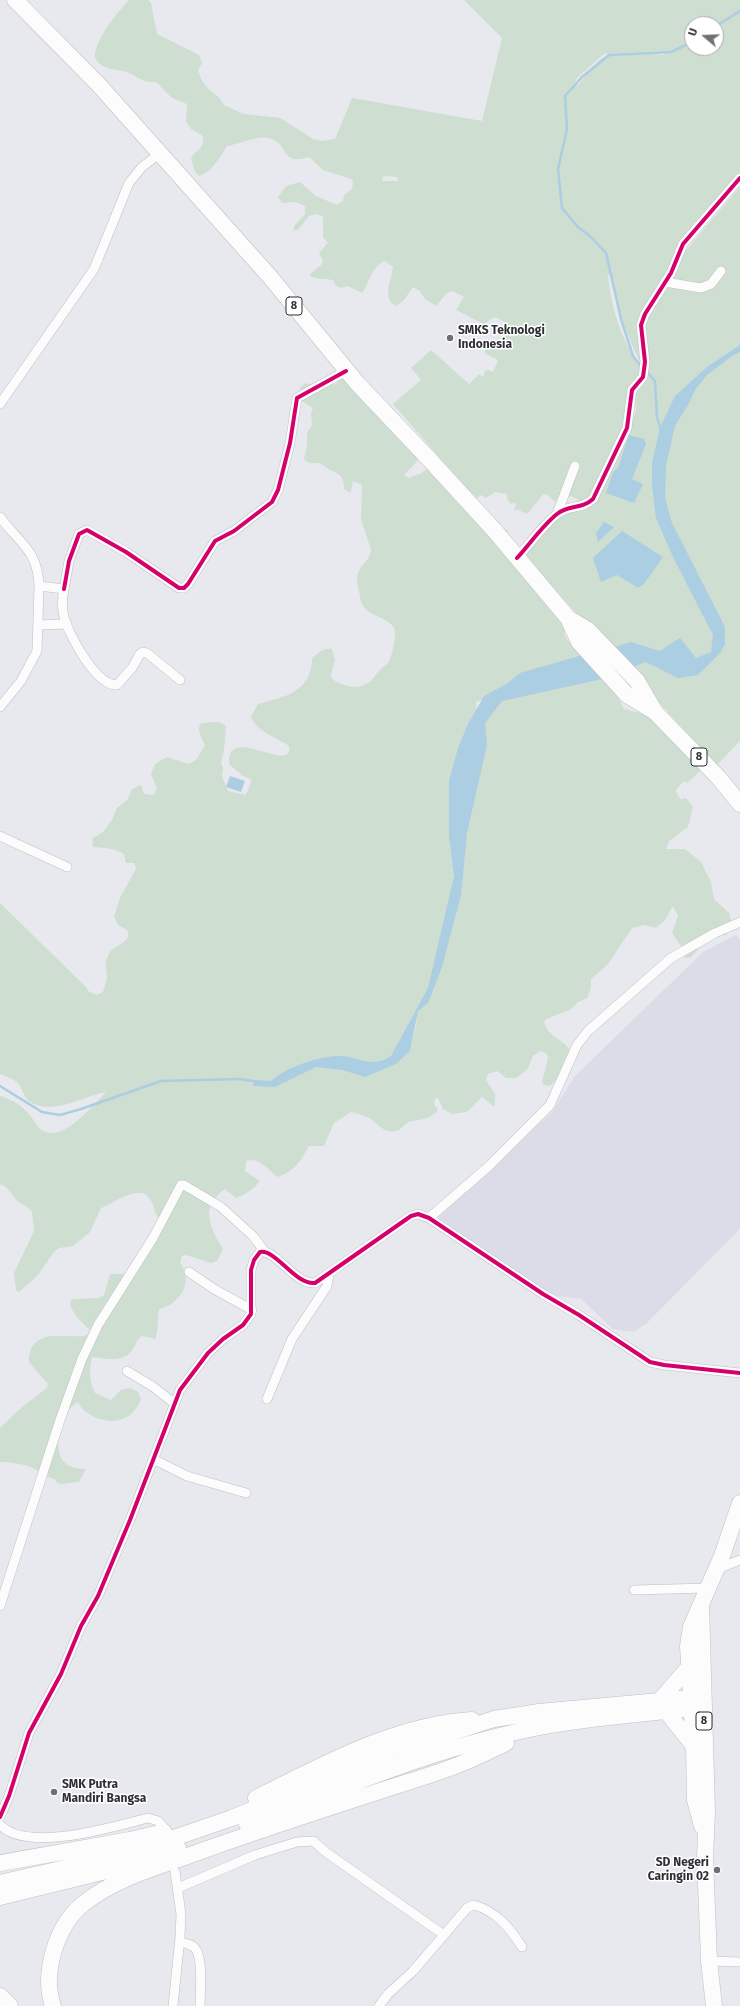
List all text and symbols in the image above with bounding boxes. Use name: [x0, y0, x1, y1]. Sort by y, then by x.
north arrow: [684, 16, 724, 56]
text: U: [686, 27, 700, 38]
road number: 8: [286, 297, 302, 315]
place label: SMKS Teknologi Indonesia: [458, 324, 545, 352]
marker: SMKS Teknologi Indonesia: [445, 333, 455, 343]
road number: 8: [691, 748, 707, 766]
road number: 8: [696, 1712, 712, 1730]
place label: SMK Putra Mandiri Bangsa: [62, 1778, 146, 1806]
marker: SMK Putra Mandiri Bangsa: [49, 1787, 59, 1797]
place label: SD Negeri Caringin 02: [648, 1856, 709, 1884]
marker: SD Negeri Caringin 02: [712, 1865, 722, 1875]

